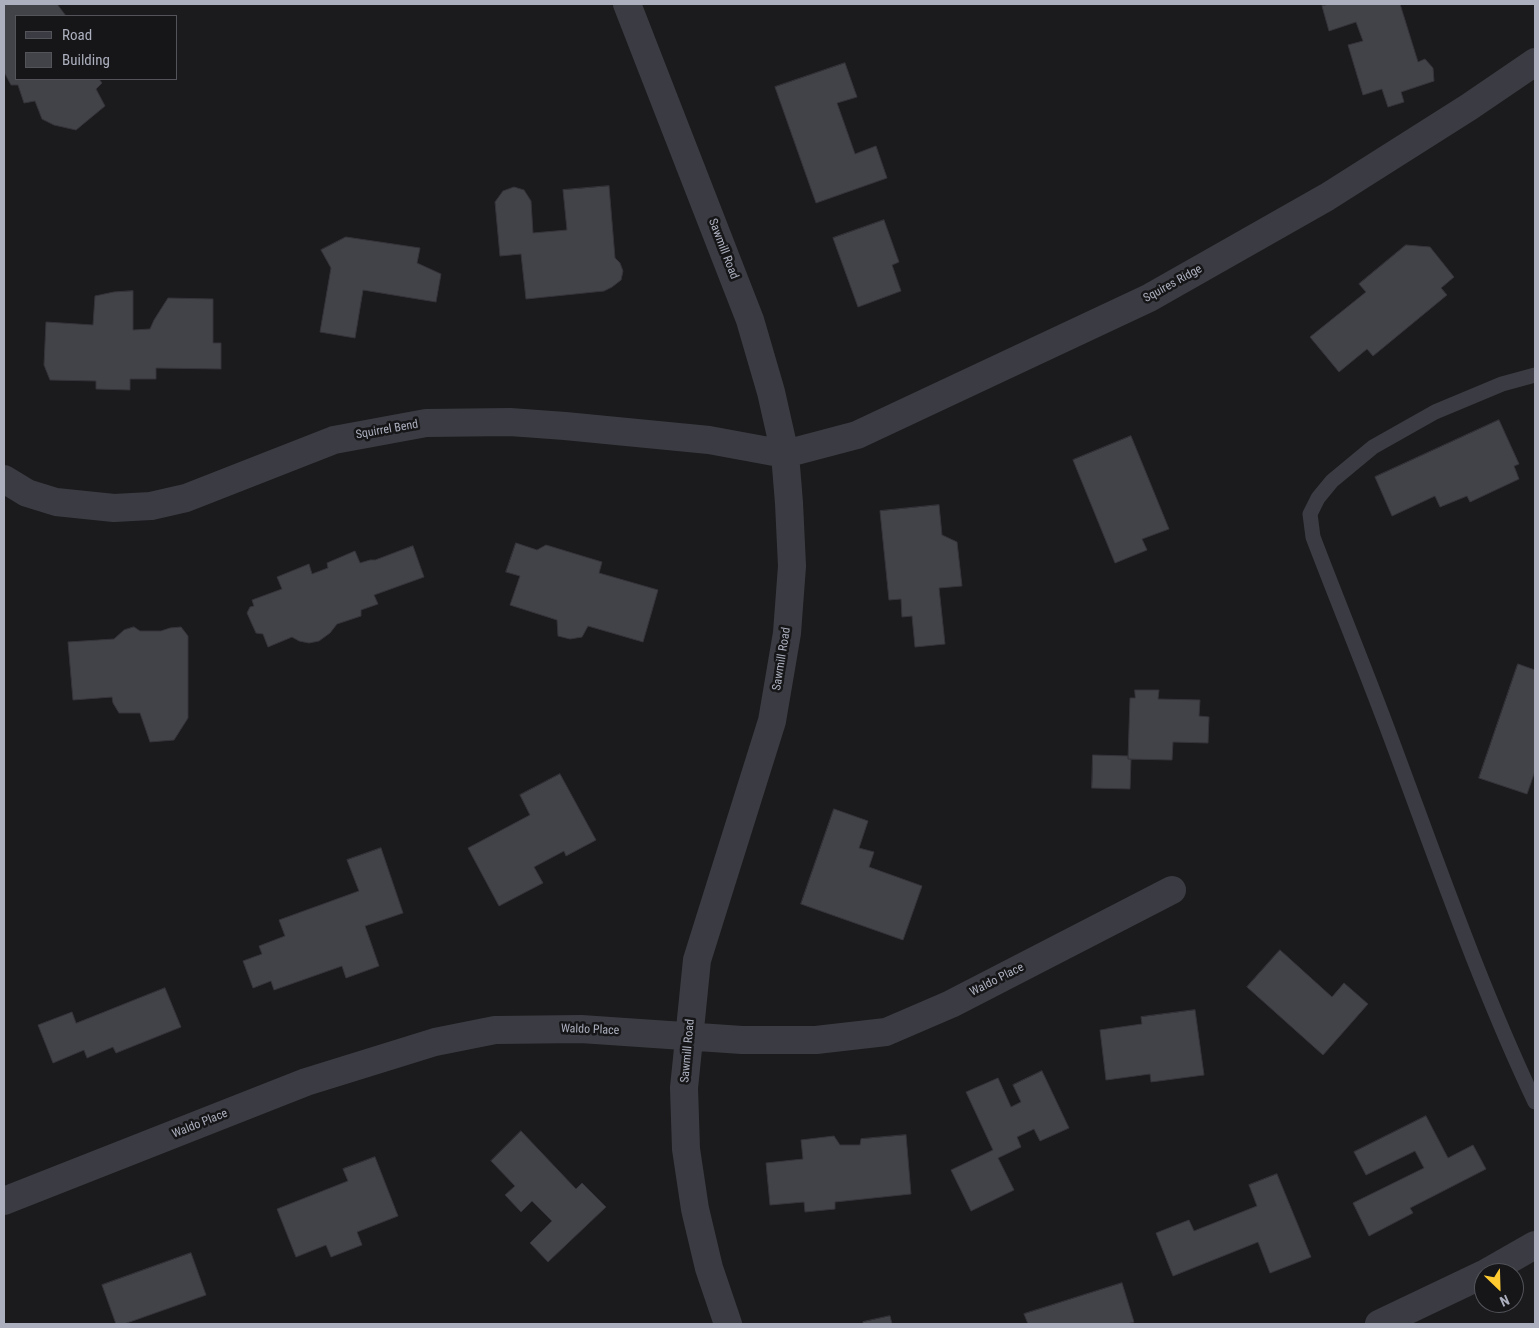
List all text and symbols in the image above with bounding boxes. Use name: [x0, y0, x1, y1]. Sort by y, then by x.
legend: [15, 15, 178, 80]
text: Road: [62, 26, 92, 44]
text: Building: [62, 51, 110, 69]
street label: Sawmill Road: [705, 217, 741, 281]
street label: Squires Ridge: [1141, 262, 1205, 306]
street label: Squirrel Bend: [355, 417, 419, 443]
street label: Sawmill Road: [770, 626, 794, 692]
street label: Waldo Place: [968, 960, 1026, 1000]
street label: Sawmill Road: [678, 1019, 698, 1083]
street label: Waldo Place: [561, 1022, 619, 1038]
street label: Waldo Place: [170, 1106, 230, 1142]
north arrow: [1474, 1263, 1524, 1313]
text: N: [1498, 1292, 1512, 1310]

